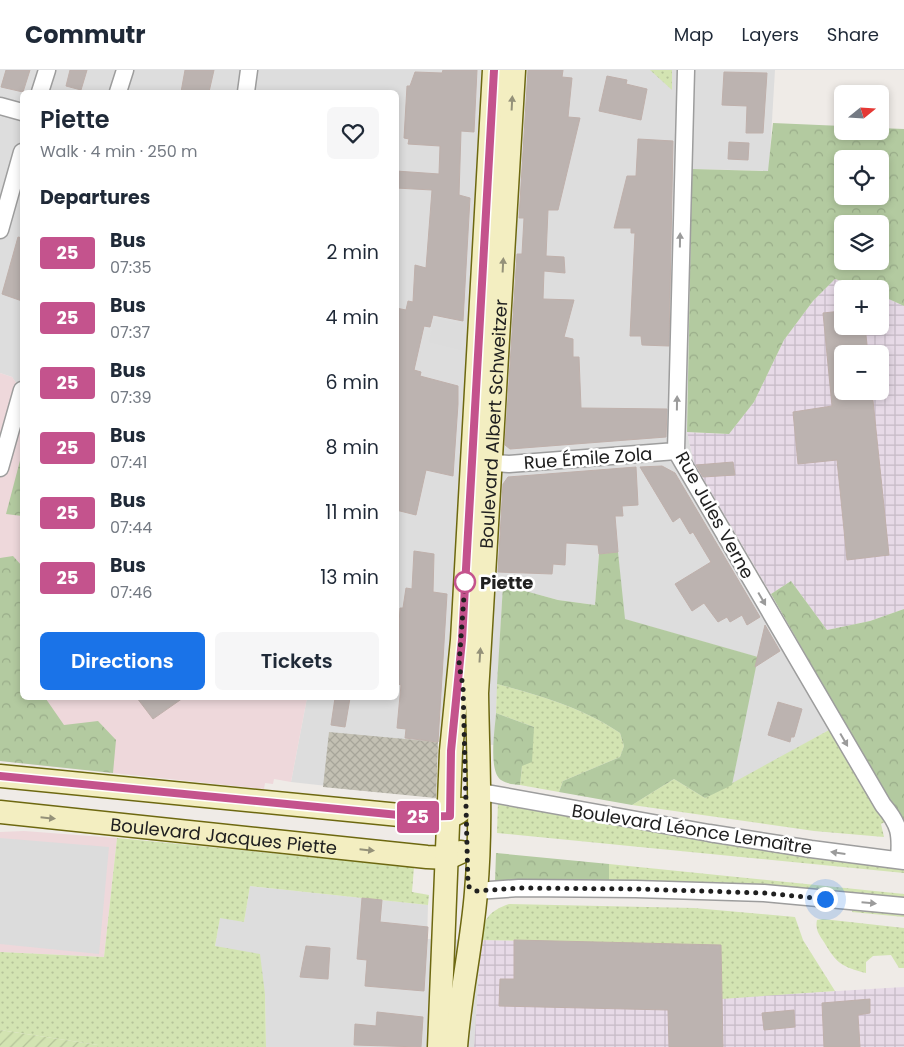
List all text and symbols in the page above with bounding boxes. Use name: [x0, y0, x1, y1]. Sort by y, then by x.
text: Commutr: [25, 18, 146, 51]
text: Map: [674, 22, 714, 47]
text: Layers: [742, 22, 799, 47]
text: Share: [827, 22, 879, 47]
north arrow: [834, 85, 889, 140]
map controls: [834, 85, 889, 400]
one-way arrow: [509, 95, 517, 111]
text: Piette: [40, 103, 110, 136]
button: heart: [327, 107, 379, 159]
text: Walk · 4 min · 250 m: [40, 140, 198, 163]
button: locate: [834, 150, 889, 205]
text: Departures: [40, 184, 150, 211]
button: layers: [834, 215, 889, 270]
text: Bus: [110, 227, 146, 254]
one-way arrow: [676, 232, 684, 248]
text: 2 min: [327, 239, 379, 266]
text: 25: [57, 240, 78, 265]
text: 07:35: [110, 256, 152, 279]
one-way arrow: [499, 257, 507, 273]
button: +: [834, 280, 889, 335]
text: Bus: [110, 292, 146, 319]
street label: Boulevard Albert Schweitzer: [473, 298, 513, 549]
text: 4 min: [326, 304, 379, 331]
text: 25: [57, 305, 78, 330]
text: 07:37: [110, 321, 150, 344]
button: −: [834, 345, 889, 400]
text: Bus: [110, 357, 146, 384]
text: 6 min: [325, 369, 379, 396]
text: 25: [57, 370, 78, 395]
text: 07:39: [110, 386, 152, 409]
one-way arrow: [673, 394, 681, 410]
text: Bus: [110, 422, 146, 449]
text: 8 min: [326, 434, 379, 461]
text: 25: [57, 435, 78, 460]
street label: Rue Émile Zola: [523, 441, 653, 475]
street label: Rue Jules Verne: [670, 447, 760, 583]
text: 07:41: [110, 451, 147, 474]
text: Bus: [110, 487, 146, 514]
text: 11 min: [325, 499, 379, 526]
text: 25: [57, 500, 78, 525]
text: 07:44: [110, 516, 152, 539]
text: Bus: [110, 552, 146, 579]
text: 13 min: [320, 564, 379, 591]
text: 25: [57, 565, 78, 590]
place label: Piette: [480, 570, 533, 595]
marker: Piette: [454, 571, 476, 593]
text: 07:46: [110, 581, 152, 604]
one-way arrow: [758, 593, 767, 606]
button: Directions: [40, 632, 205, 690]
button: Tickets: [215, 632, 379, 690]
one-way arrow: [476, 646, 484, 662]
one-way arrow: [840, 733, 849, 746]
street label: Boulevard Léonce Lemaître: [570, 798, 814, 860]
line badge: 25: [396, 801, 440, 833]
text: 25: [407, 804, 429, 829]
street label: Boulevard Jacques Piette: [109, 811, 338, 860]
one-way arrow: [41, 814, 57, 822]
one-way arrow: [359, 846, 375, 854]
one-way arrow: [830, 849, 846, 857]
your location: [813, 887, 838, 912]
one-way arrow: [861, 899, 877, 907]

